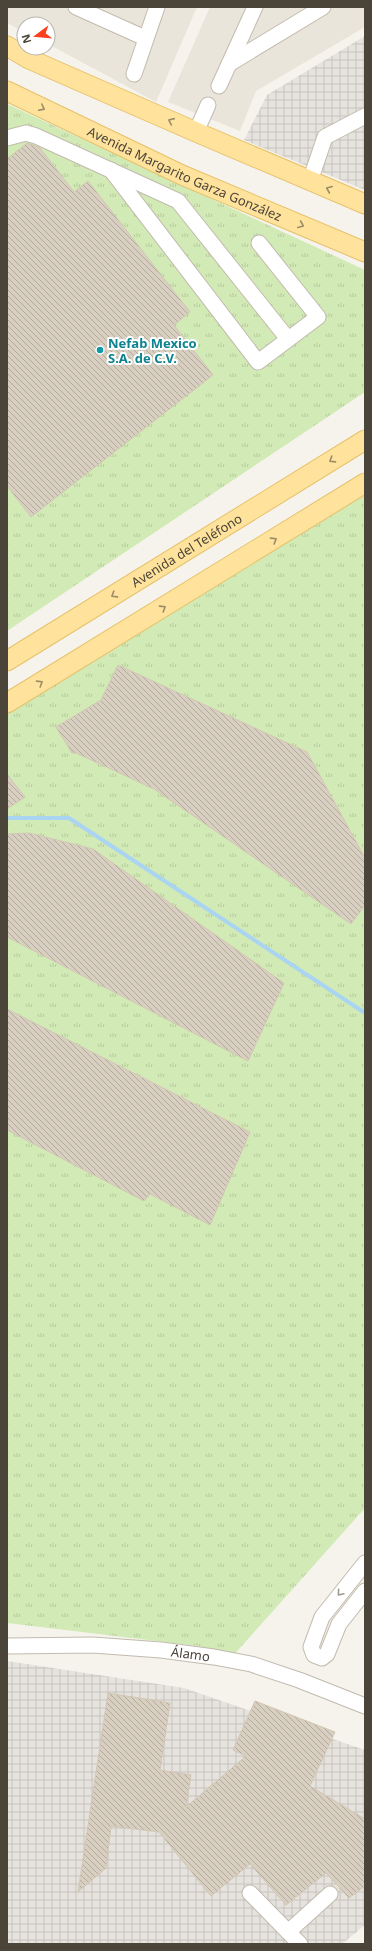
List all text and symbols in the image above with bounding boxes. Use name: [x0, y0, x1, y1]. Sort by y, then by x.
north arrow: [16, 16, 56, 56]
text: N: [17, 33, 34, 45]
one-way arrow: [38, 103, 45, 111]
one-way arrow: [167, 118, 174, 126]
street label: Avenida Margarito Garza González: [85, 122, 285, 225]
one-way arrow: [326, 185, 333, 193]
one-way arrow: [296, 220, 304, 228]
place label: Nefab Mexico S.A. de C.V.: [108, 334, 197, 367]
marker: Nefab Mexico S.A. de C.V.: [95, 345, 105, 355]
one-way arrow: [329, 455, 336, 463]
street label: Avenida del Teléfono: [128, 509, 245, 591]
one-way arrow: [270, 537, 277, 544]
one-way arrow: [111, 590, 118, 597]
one-way arrow: [159, 605, 166, 612]
one-way arrow: [36, 680, 43, 688]
one-way arrow: [338, 1589, 345, 1596]
street label: Álamo: [170, 1642, 211, 1665]

